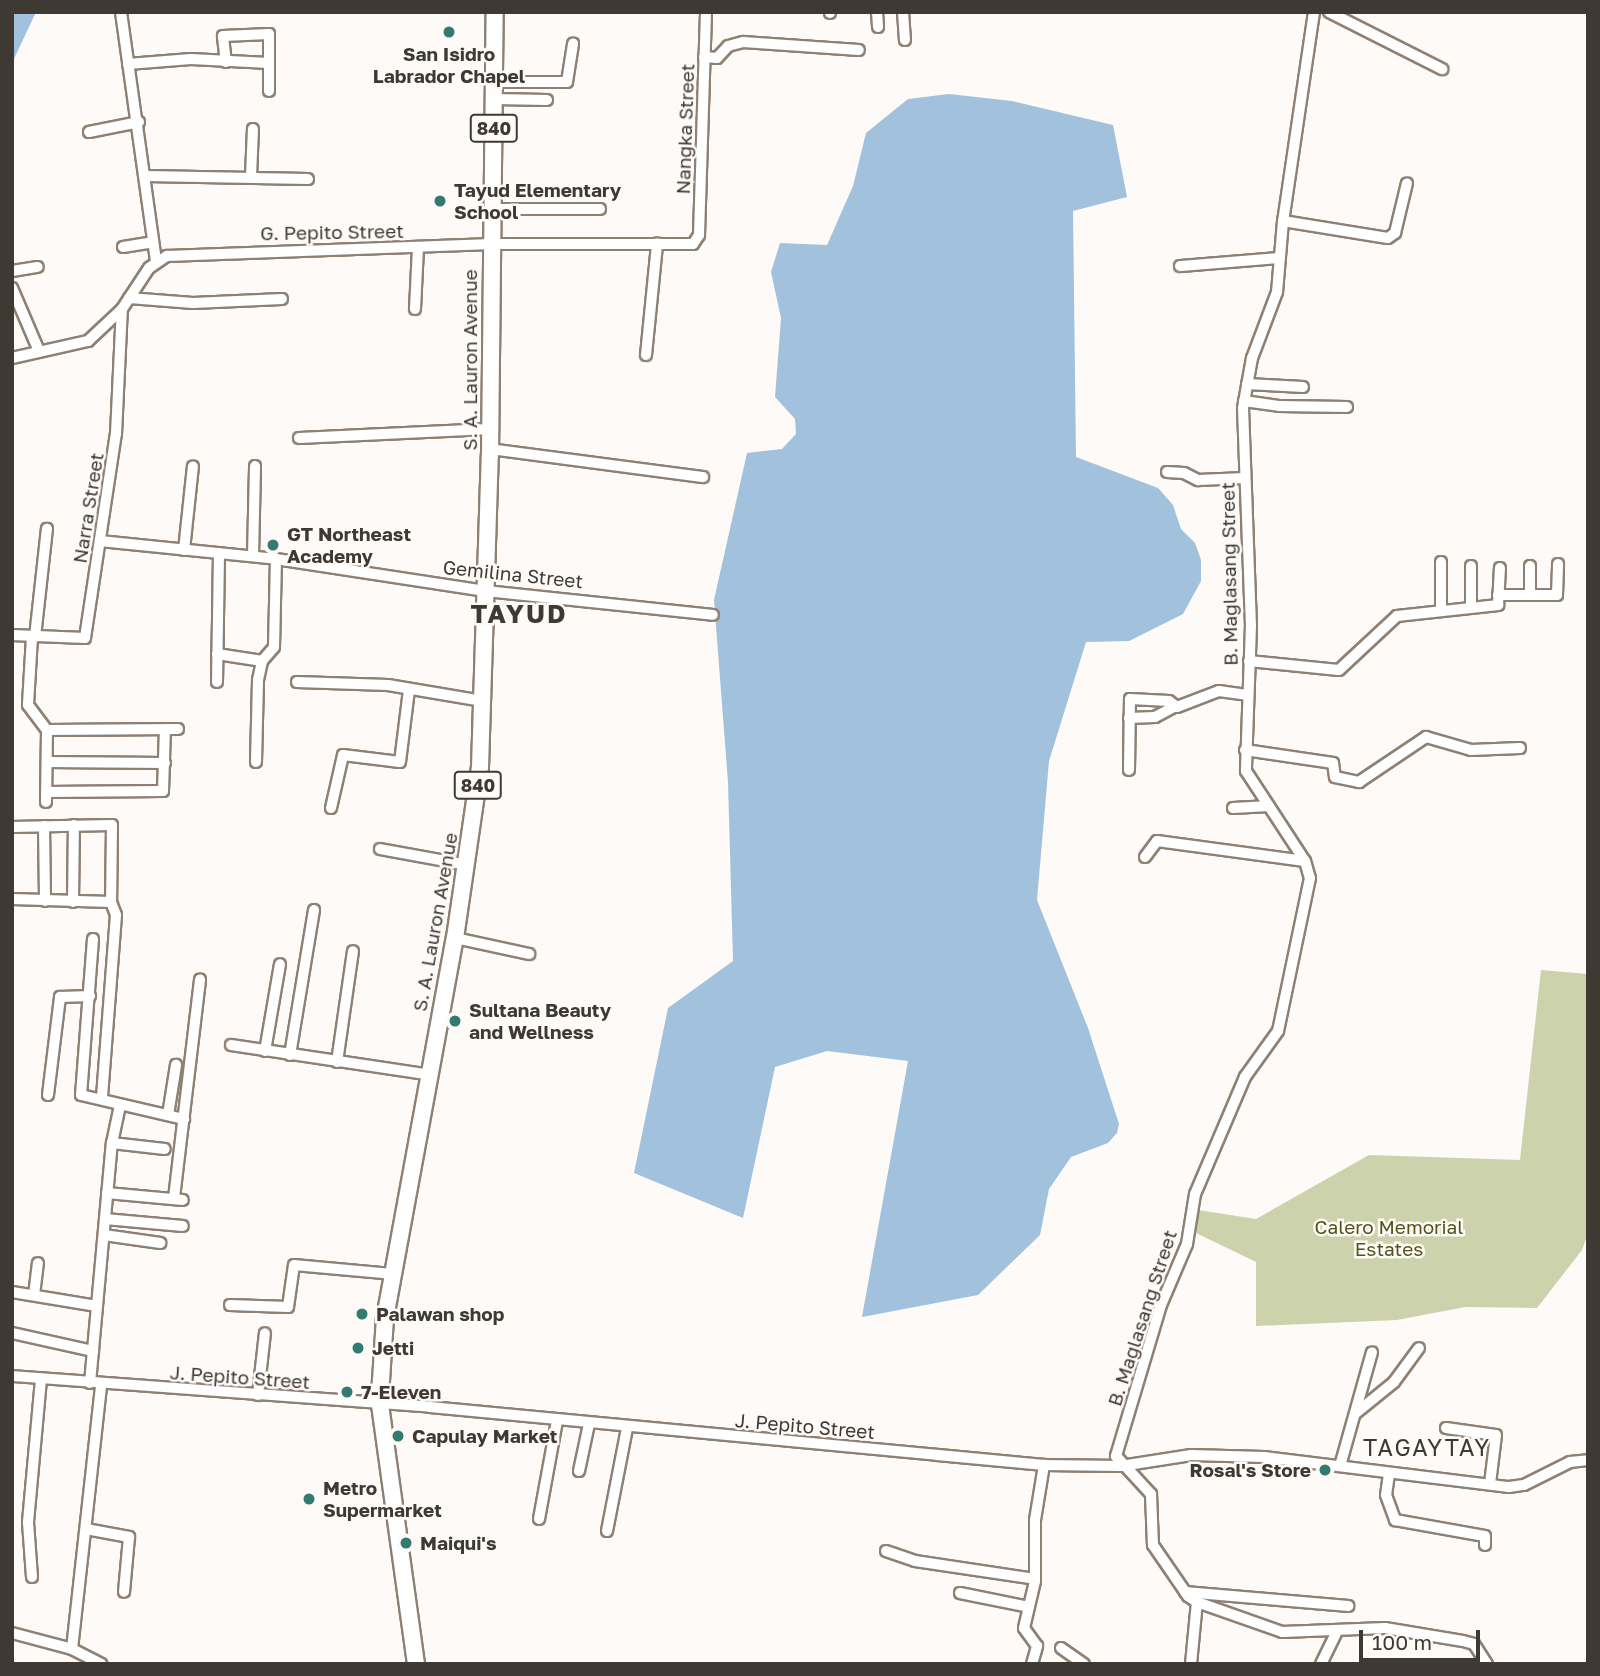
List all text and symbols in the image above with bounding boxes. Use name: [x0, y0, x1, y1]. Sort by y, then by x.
marker: San Isidro Labrador Chapel: [441, 24, 457, 40]
place label: San Isidro Labrador Chapel: [373, 43, 525, 87]
street label: Nangka Street: [671, 63, 699, 195]
road number: 840: [470, 113, 518, 142]
place label: Tayud Elementary School: [454, 179, 621, 223]
marker: Tayud Elementary School: [432, 193, 448, 209]
street label: G. Pepito Street: [260, 219, 404, 245]
street label: S. A. Lauron Avenue: [459, 269, 481, 451]
street label: Narra Street: [68, 451, 108, 565]
street label: B. Maglasang Street: [1216, 482, 1242, 666]
place label: GT Northeast Academy: [287, 523, 411, 567]
marker: GT Northeast Academy: [265, 537, 281, 553]
street label: Gemilina Street: [442, 555, 584, 593]
district label: TAYUD: [471, 598, 567, 630]
road number: 840: [454, 770, 503, 800]
street label: S. A. Lauron Avenue: [408, 831, 462, 1013]
place label: Sultana Beauty and Wellness: [469, 999, 611, 1043]
marker: Sultana Beauty and Wellness: [447, 1013, 463, 1029]
park label: Calero Memorial Estates: [1315, 1216, 1463, 1260]
street label: B. Maglasang Street: [1103, 1227, 1181, 1409]
place label: Palawan shop: [376, 1303, 504, 1325]
marker: Palawan shop: [354, 1306, 370, 1322]
place label: Jetti: [372, 1337, 414, 1359]
marker: Jetti: [350, 1340, 366, 1356]
street label: J. Pepito Street: [169, 1361, 311, 1393]
place label: 7-Eleven: [361, 1381, 441, 1403]
marker: 7-Eleven: [339, 1384, 355, 1400]
street label: J. Pepito Street: [734, 1409, 876, 1443]
place label: Capulay Market: [412, 1425, 557, 1447]
marker: Capulay Market: [390, 1428, 406, 1444]
district label: TAGAYTAY: [1364, 1433, 1490, 1461]
place label: Rosal's Store: [1189, 1459, 1311, 1481]
marker: Rosal's Store: [1317, 1462, 1333, 1478]
place label: Metro Supermarket: [323, 1477, 442, 1521]
marker: Metro Supermarket: [301, 1491, 317, 1507]
place label: Maiqui's: [420, 1532, 497, 1554]
marker: Maiqui's: [398, 1535, 414, 1551]
scale bar: [1362, 1616, 1483, 1660]
text: 100 m: [1372, 1629, 1432, 1655]

